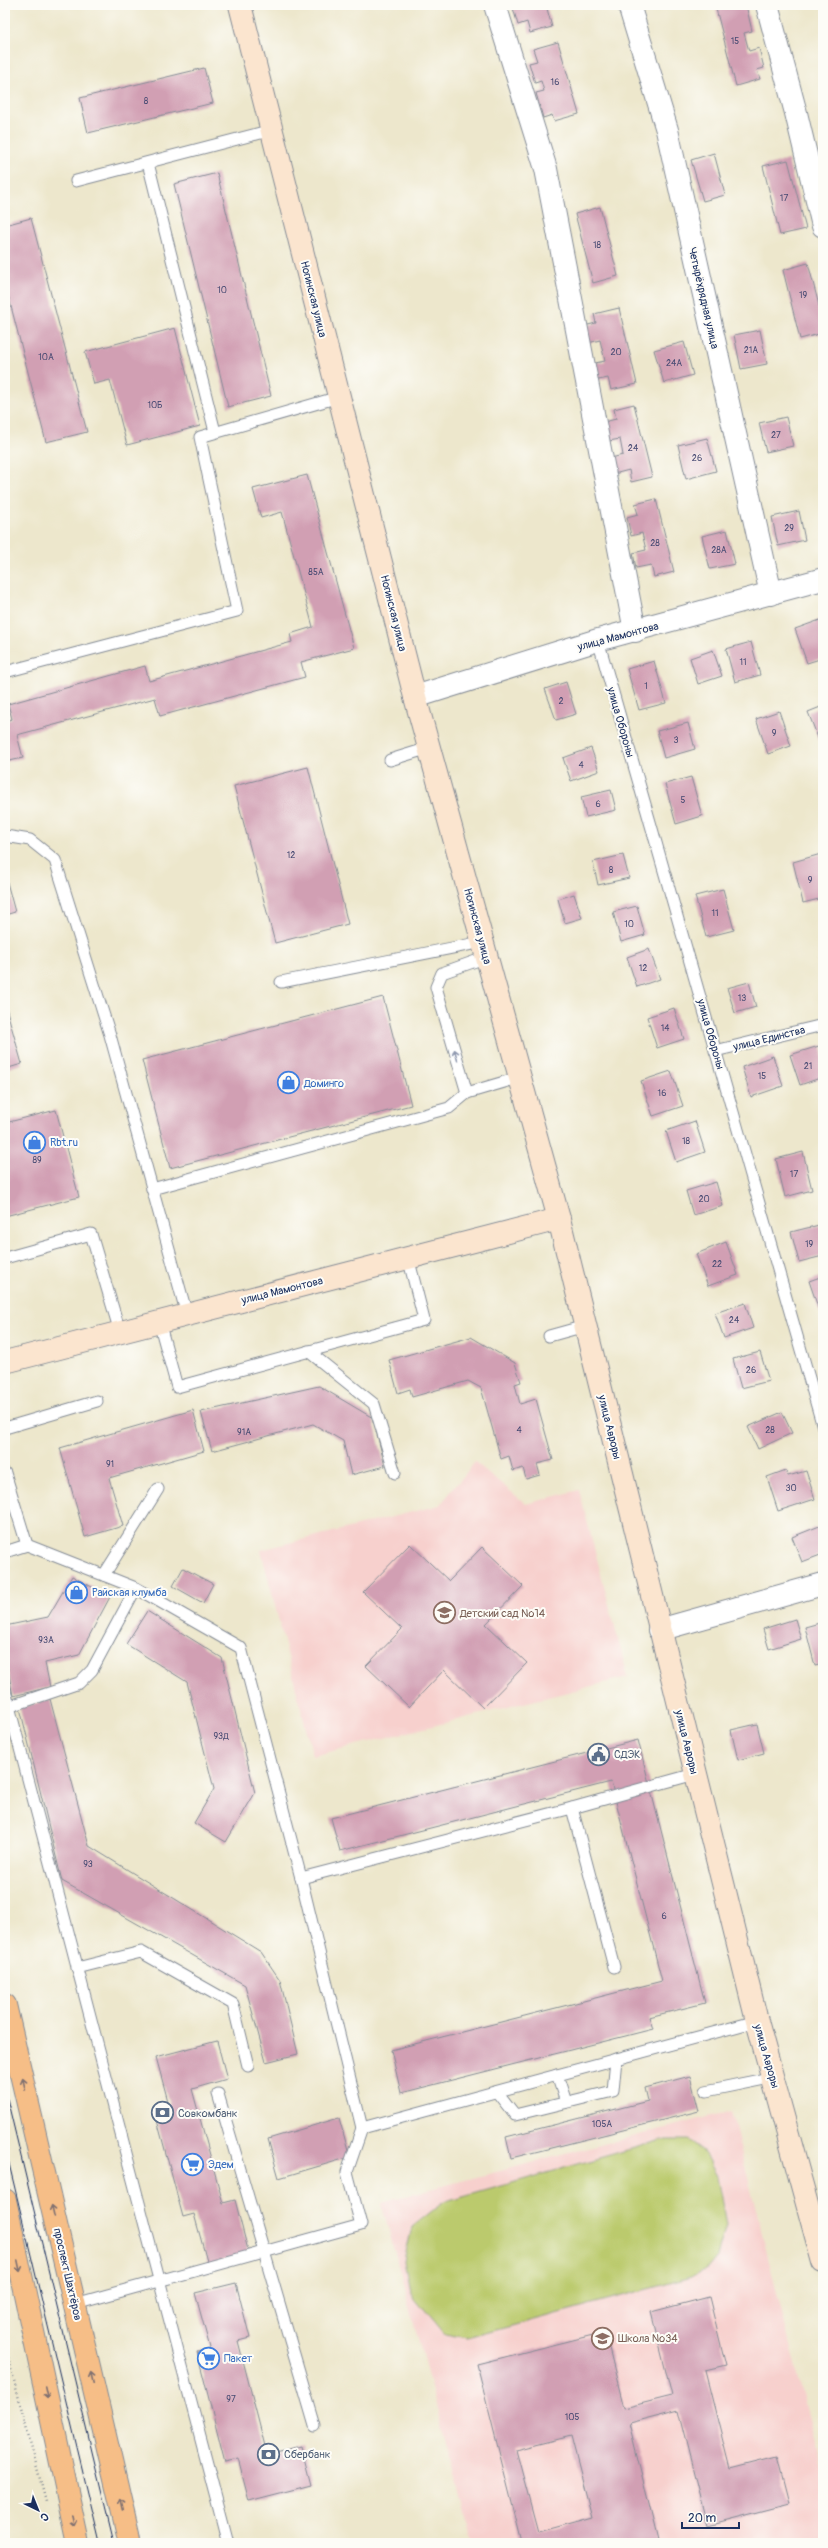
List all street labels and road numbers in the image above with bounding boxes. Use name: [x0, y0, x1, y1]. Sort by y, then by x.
street label: Четырёхрядная улица: [686, 246, 722, 350]
street label: Ногинская улица: [298, 260, 329, 339]
street label: Ногинская улица: [378, 574, 409, 653]
street label: улица Мамонтова: [575, 619, 660, 654]
street label: улица Обороны: [604, 684, 637, 759]
street label: Ногинская улица: [461, 887, 494, 966]
street label: улица Обороны: [694, 996, 727, 1071]
street label: улица Единства: [731, 1023, 807, 1054]
street label: улица Мамонтова: [239, 1274, 324, 1307]
street label: улица Авроры: [595, 1393, 624, 1461]
street label: улица Авроры: [672, 1708, 701, 1776]
street label: улица Авроры: [751, 2022, 782, 2090]
street label: проспект Шахтёров: [51, 2227, 84, 2322]

